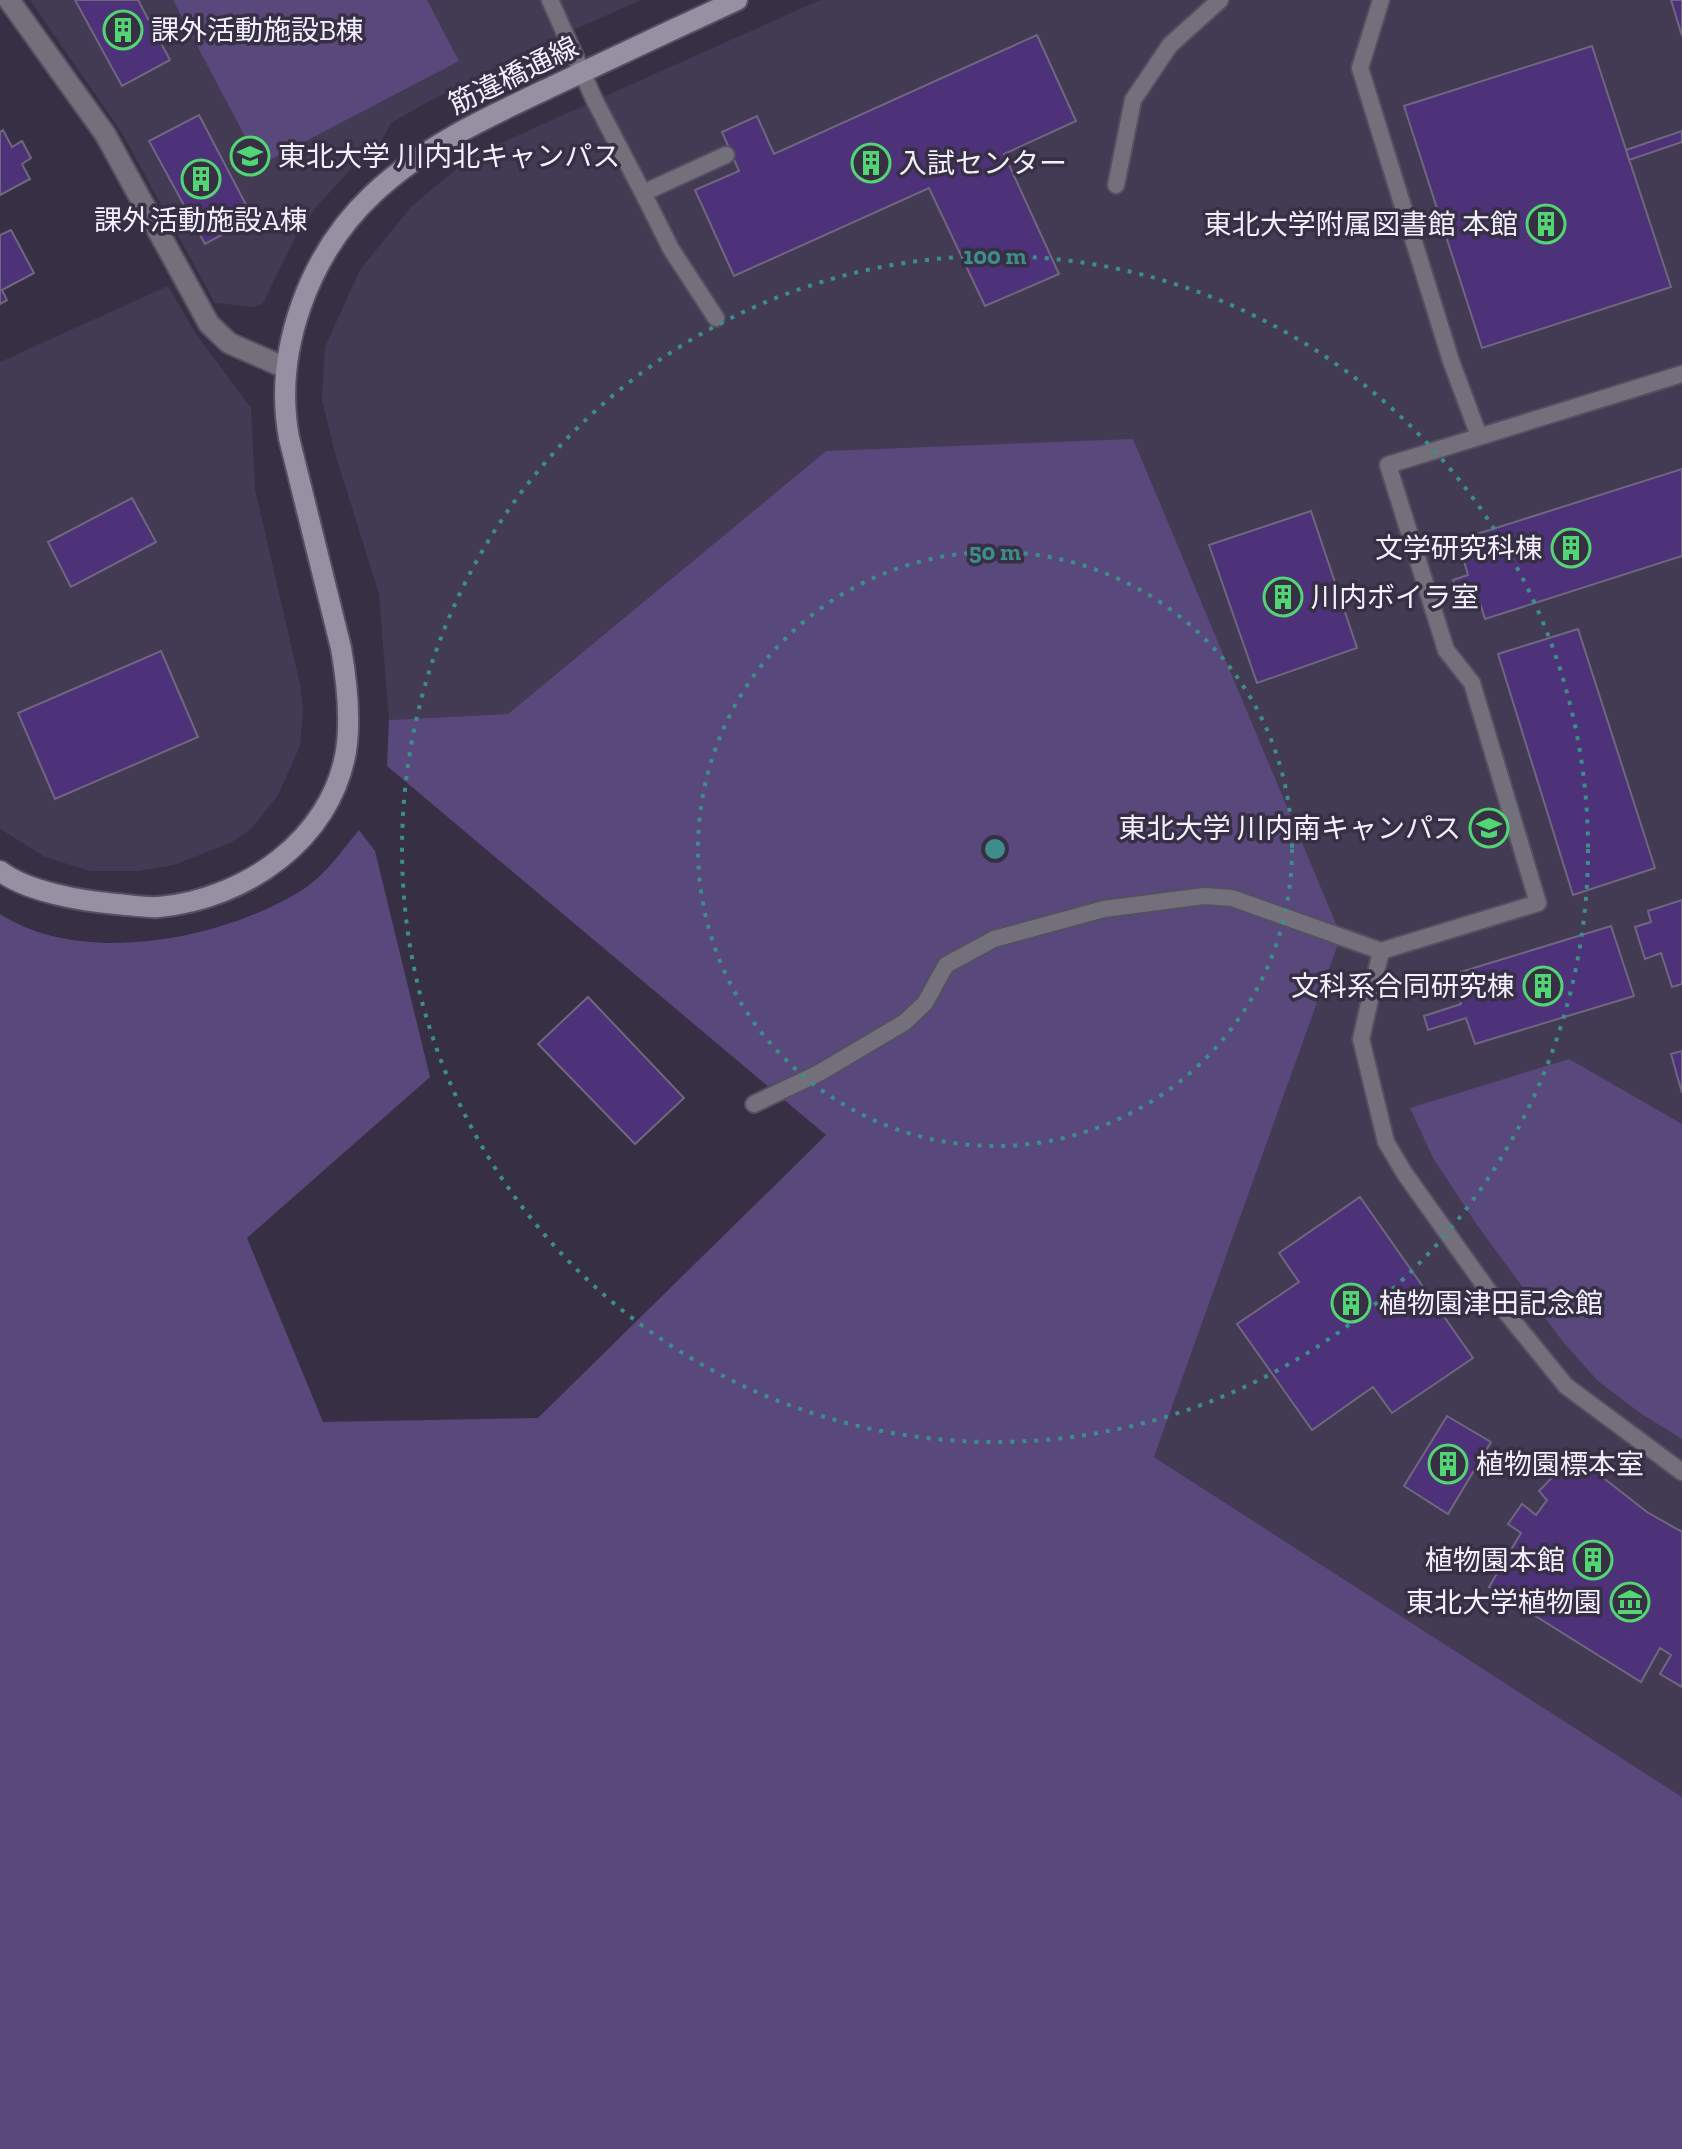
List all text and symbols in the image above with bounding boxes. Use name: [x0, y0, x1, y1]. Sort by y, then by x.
building icon: 課外活動施設B棟: [102, 9, 144, 51]
place label: 課外活動施設B棟: [151, 14, 364, 47]
street label: 筋違橋通線: [443, 30, 583, 121]
school or university icon: 東北大学 川内北キャンパス: [229, 135, 271, 177]
place label: 東北大学 川内北キャンパス: [278, 140, 620, 173]
building icon: 入試センター: [850, 142, 892, 184]
place label: 入試センター: [899, 147, 1067, 180]
building icon: 課外活動施設A棟: [180, 158, 222, 200]
building icon: 東北大学附属図書館 本館: [1525, 203, 1567, 245]
place label: 課外活動施設A棟: [94, 204, 308, 237]
place label: 東北大学附属図書館 本館: [1204, 208, 1518, 241]
text: 100 m: [964, 241, 1026, 270]
building icon: 文学研究科棟: [1550, 527, 1592, 569]
place label: 文学研究科棟: [1375, 532, 1543, 565]
text: 50 m: [969, 537, 1021, 566]
building icon: 川内ボイラ室: [1262, 576, 1304, 618]
place label: 川内ボイラ室: [1311, 581, 1479, 614]
school or university icon: 東北大学 川内南キャンパス: [1468, 807, 1510, 849]
place label: 東北大学 川内南キャンパス: [1119, 812, 1461, 845]
centre of rings: [981, 835, 1009, 863]
building icon: 文科系合同研究棟: [1522, 965, 1564, 1007]
place label: 文科系合同研究棟: [1291, 970, 1515, 1003]
building icon: 植物園津田記念館: [1330, 1282, 1372, 1324]
place label: 植物園津田記念館: [1379, 1287, 1603, 1320]
building icon: 植物園標本室: [1427, 1443, 1469, 1485]
place label: 植物園標本室: [1476, 1448, 1644, 1481]
building icon: 植物園本館: [1572, 1539, 1614, 1581]
place label: 植物園本館: [1425, 1544, 1565, 1577]
museum icon: 東北大学植物園: [1609, 1581, 1651, 1623]
place label: 東北大学植物園: [1406, 1586, 1602, 1619]

